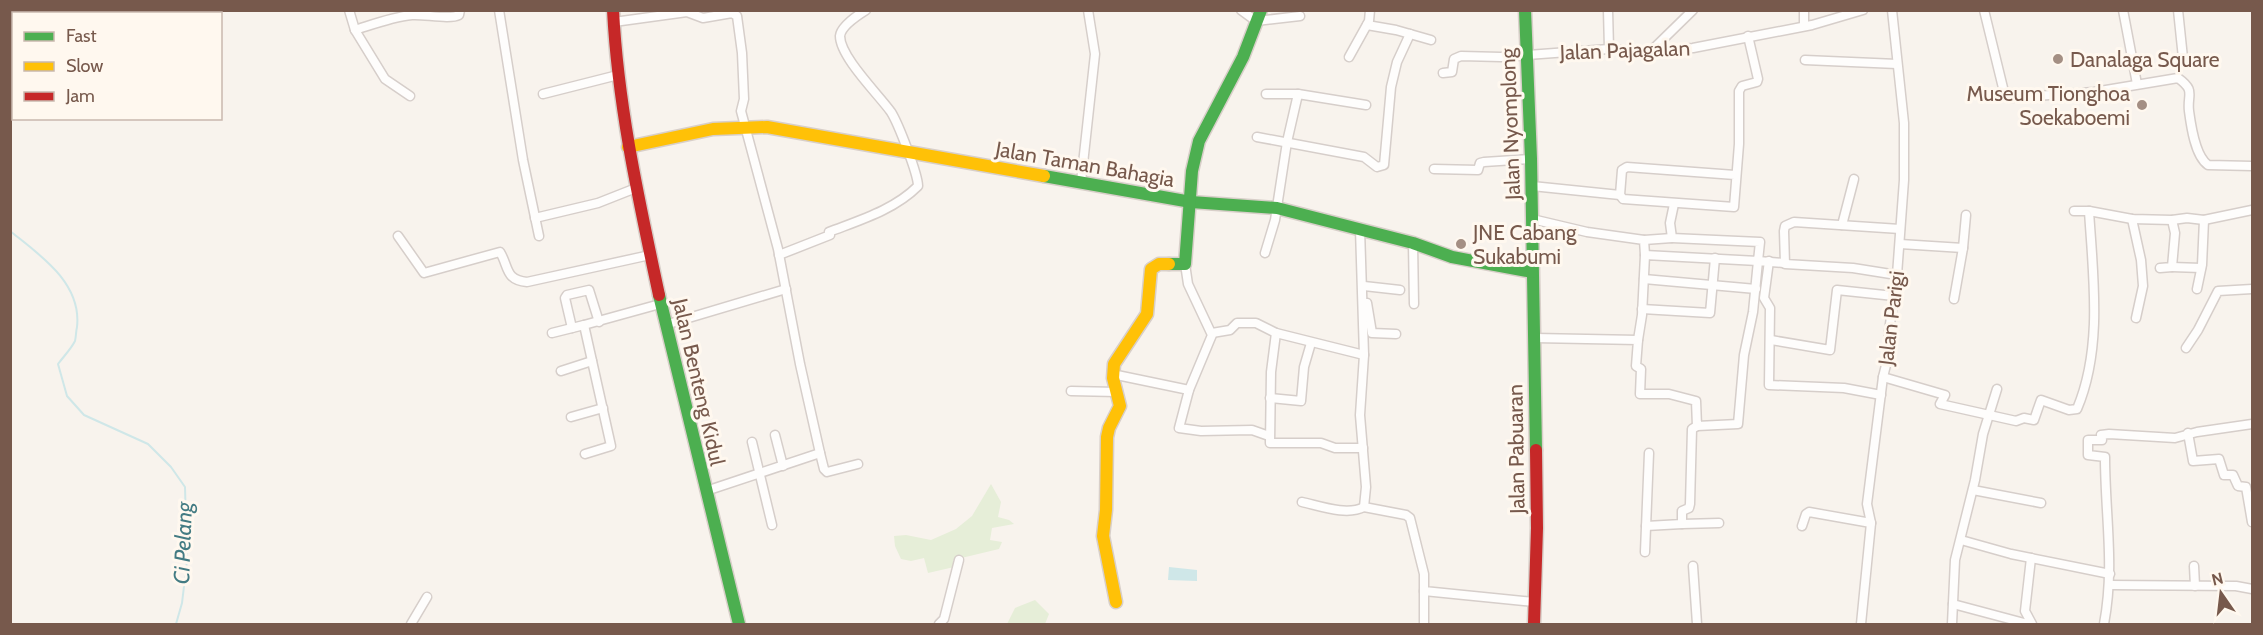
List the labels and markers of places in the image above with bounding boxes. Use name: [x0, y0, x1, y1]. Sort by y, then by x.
place label: Danalaga Square: [2070, 47, 2220, 72]
marker: Danalaga Square: [2051, 52, 2065, 66]
place label: Museum Tionghoa Soekaboemi: [1966, 81, 2130, 130]
marker: Museum Tionghoa Soekaboemi: [2135, 98, 2149, 112]
place label: JNE Cabang Sukabumi: [1472, 220, 1577, 269]
marker: JNE Cabang Sukabumi: [1454, 237, 1468, 251]

